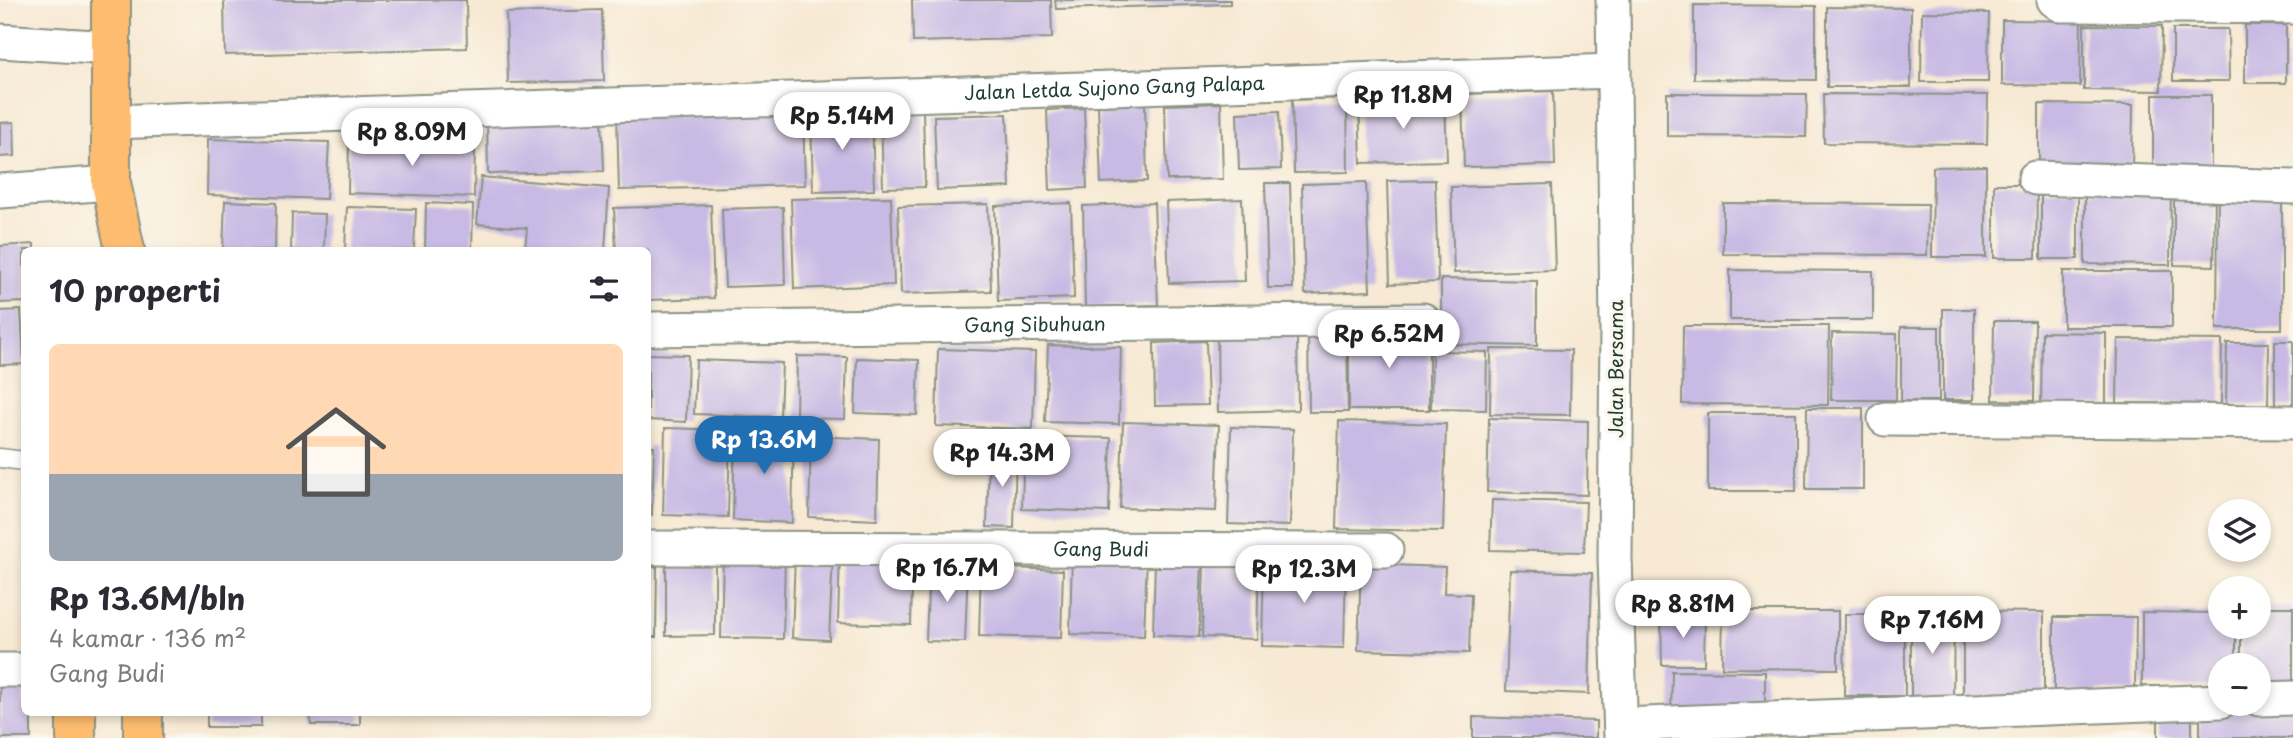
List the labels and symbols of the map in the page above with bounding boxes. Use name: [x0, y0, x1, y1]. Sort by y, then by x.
street label: Jalan Letda Sujono Gang Palapa: [964, 68, 1265, 106]
pin: Rp 11.8M: [1331, 72, 1475, 131]
pin: Rp 5.14M: [770, 92, 914, 152]
pin: Rp 8.09M: [340, 108, 484, 168]
street label: Jalan Bersama: [1601, 300, 1629, 438]
street label: Gang Sibuhuan: [964, 309, 1106, 338]
pin: Rp 6.52M: [1317, 310, 1461, 370]
pin: Rp 13.6M: [692, 416, 836, 476]
pin: Rp 14.3M: [930, 430, 1074, 489]
street label: Gang Budi: [1053, 534, 1149, 562]
pin: Rp 16.7M: [875, 544, 1019, 604]
pin: Rp 12.3M: [1232, 546, 1376, 605]
pin: Rp 8.81M: [1611, 580, 1755, 640]
pin: Rp 7.16M: [1860, 596, 2004, 656]

